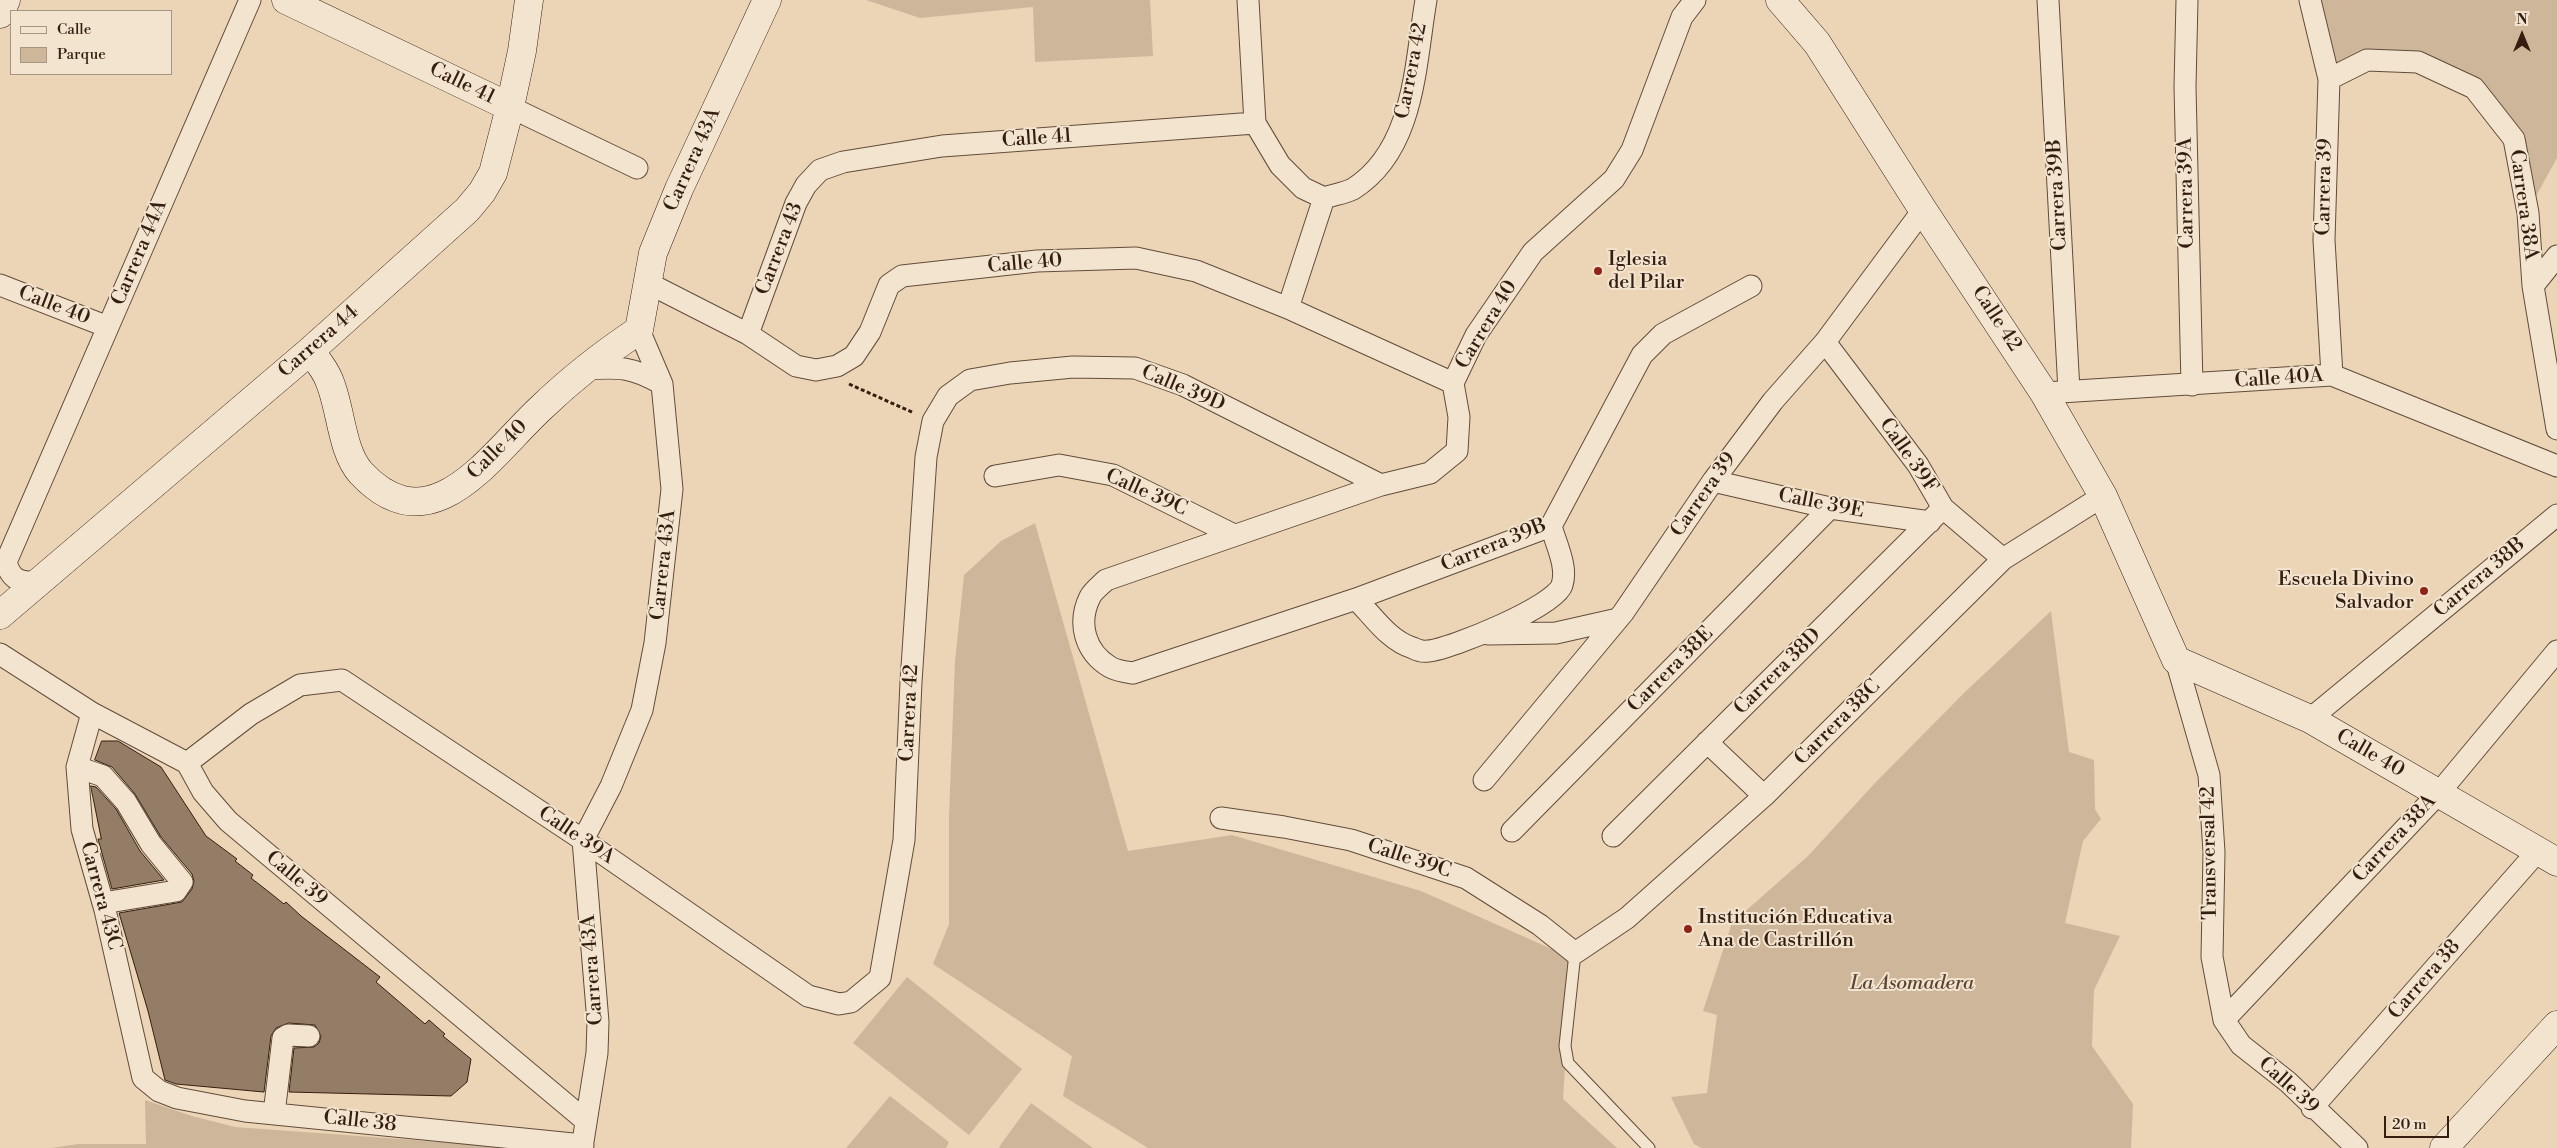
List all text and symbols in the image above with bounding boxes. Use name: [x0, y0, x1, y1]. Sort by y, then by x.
legend: [10, 10, 172, 75]
north arrow: [2497, 10, 2547, 60]
text: N: [2516, 11, 2528, 29]
text: Calle: [57, 20, 91, 39]
street label: Carrera 42: [1391, 21, 1433, 121]
text: Parque: [57, 45, 106, 64]
street label: Calle 41: [425, 58, 499, 110]
street label: Carrera 43A: [659, 104, 727, 216]
street label: Calle 41: [1001, 125, 1073, 153]
street label: Carrera 39A: [2174, 137, 2200, 249]
street label: Carrera 39: [2312, 138, 2338, 236]
street label: Carrera 39B: [2043, 139, 2073, 251]
street label: Carrera 38A: [2503, 148, 2543, 262]
street label: Carrera 44A: [107, 197, 173, 309]
street label: Carrera 43: [751, 199, 809, 299]
place label: Iglesia del Pilar: [1608, 248, 1684, 295]
street label: Calle 40: [987, 249, 1063, 279]
marker: Iglesia del Pilar: [1592, 265, 1604, 277]
street label: Carrera 40: [1451, 276, 1523, 374]
street label: Calle 40: [15, 281, 93, 331]
street label: Calle 42: [1966, 282, 2026, 356]
street label: Carrera 44: [274, 301, 364, 383]
street label: Calle 39D: [1138, 361, 1228, 417]
street label: Calle 40A: [2234, 364, 2324, 394]
street label: Calle 39F: [1873, 414, 1943, 498]
street label: Calle 40: [463, 415, 533, 485]
street label: Carrera 39: [1666, 448, 1742, 542]
street label: Calle 39C: [1101, 464, 1191, 522]
street label: Calle 39E: [1776, 484, 1866, 524]
street label: Carrera 43A: [646, 509, 682, 621]
street label: Carrera 39B: [1438, 514, 1550, 578]
street label: Carrera 38B: [2430, 533, 2530, 623]
place label: Escuela Divino Salvador: [2278, 568, 2414, 615]
marker: Escuela Divino Salvador: [2418, 585, 2430, 597]
street label: Carrera 38E: [1623, 622, 1719, 718]
street label: Carrera 38D: [1730, 624, 1826, 720]
street label: Carrera 42: [895, 664, 925, 762]
street label: Carrera 38C: [1790, 675, 1886, 771]
street label: Calle 40: [2331, 725, 2409, 783]
street label: Transversal 42: [2197, 786, 2223, 920]
street label: Carrera 38A: [2348, 790, 2442, 888]
street label: Calle 39A: [533, 802, 619, 870]
street label: Calle 39C: [1364, 834, 1454, 884]
street label: Carrera 43C: [74, 839, 126, 953]
street label: Calle 39: [260, 846, 332, 912]
place label: Institución Educativa Ana de Castrillón: [1698, 906, 1893, 953]
street label: Carrera 43A: [577, 914, 609, 1026]
marker: Institución Educativa Ana de Castrillón: [1682, 923, 1694, 935]
street label: Carrera 38: [2384, 935, 2466, 1025]
park label: La Asomadera: [1850, 972, 1974, 996]
street label: Calle 39: [2253, 1053, 2323, 1119]
street label: Calle 38: [322, 1106, 398, 1138]
scale bar: [2387, 1106, 2452, 1138]
text: 20 m: [2392, 1115, 2427, 1134]

